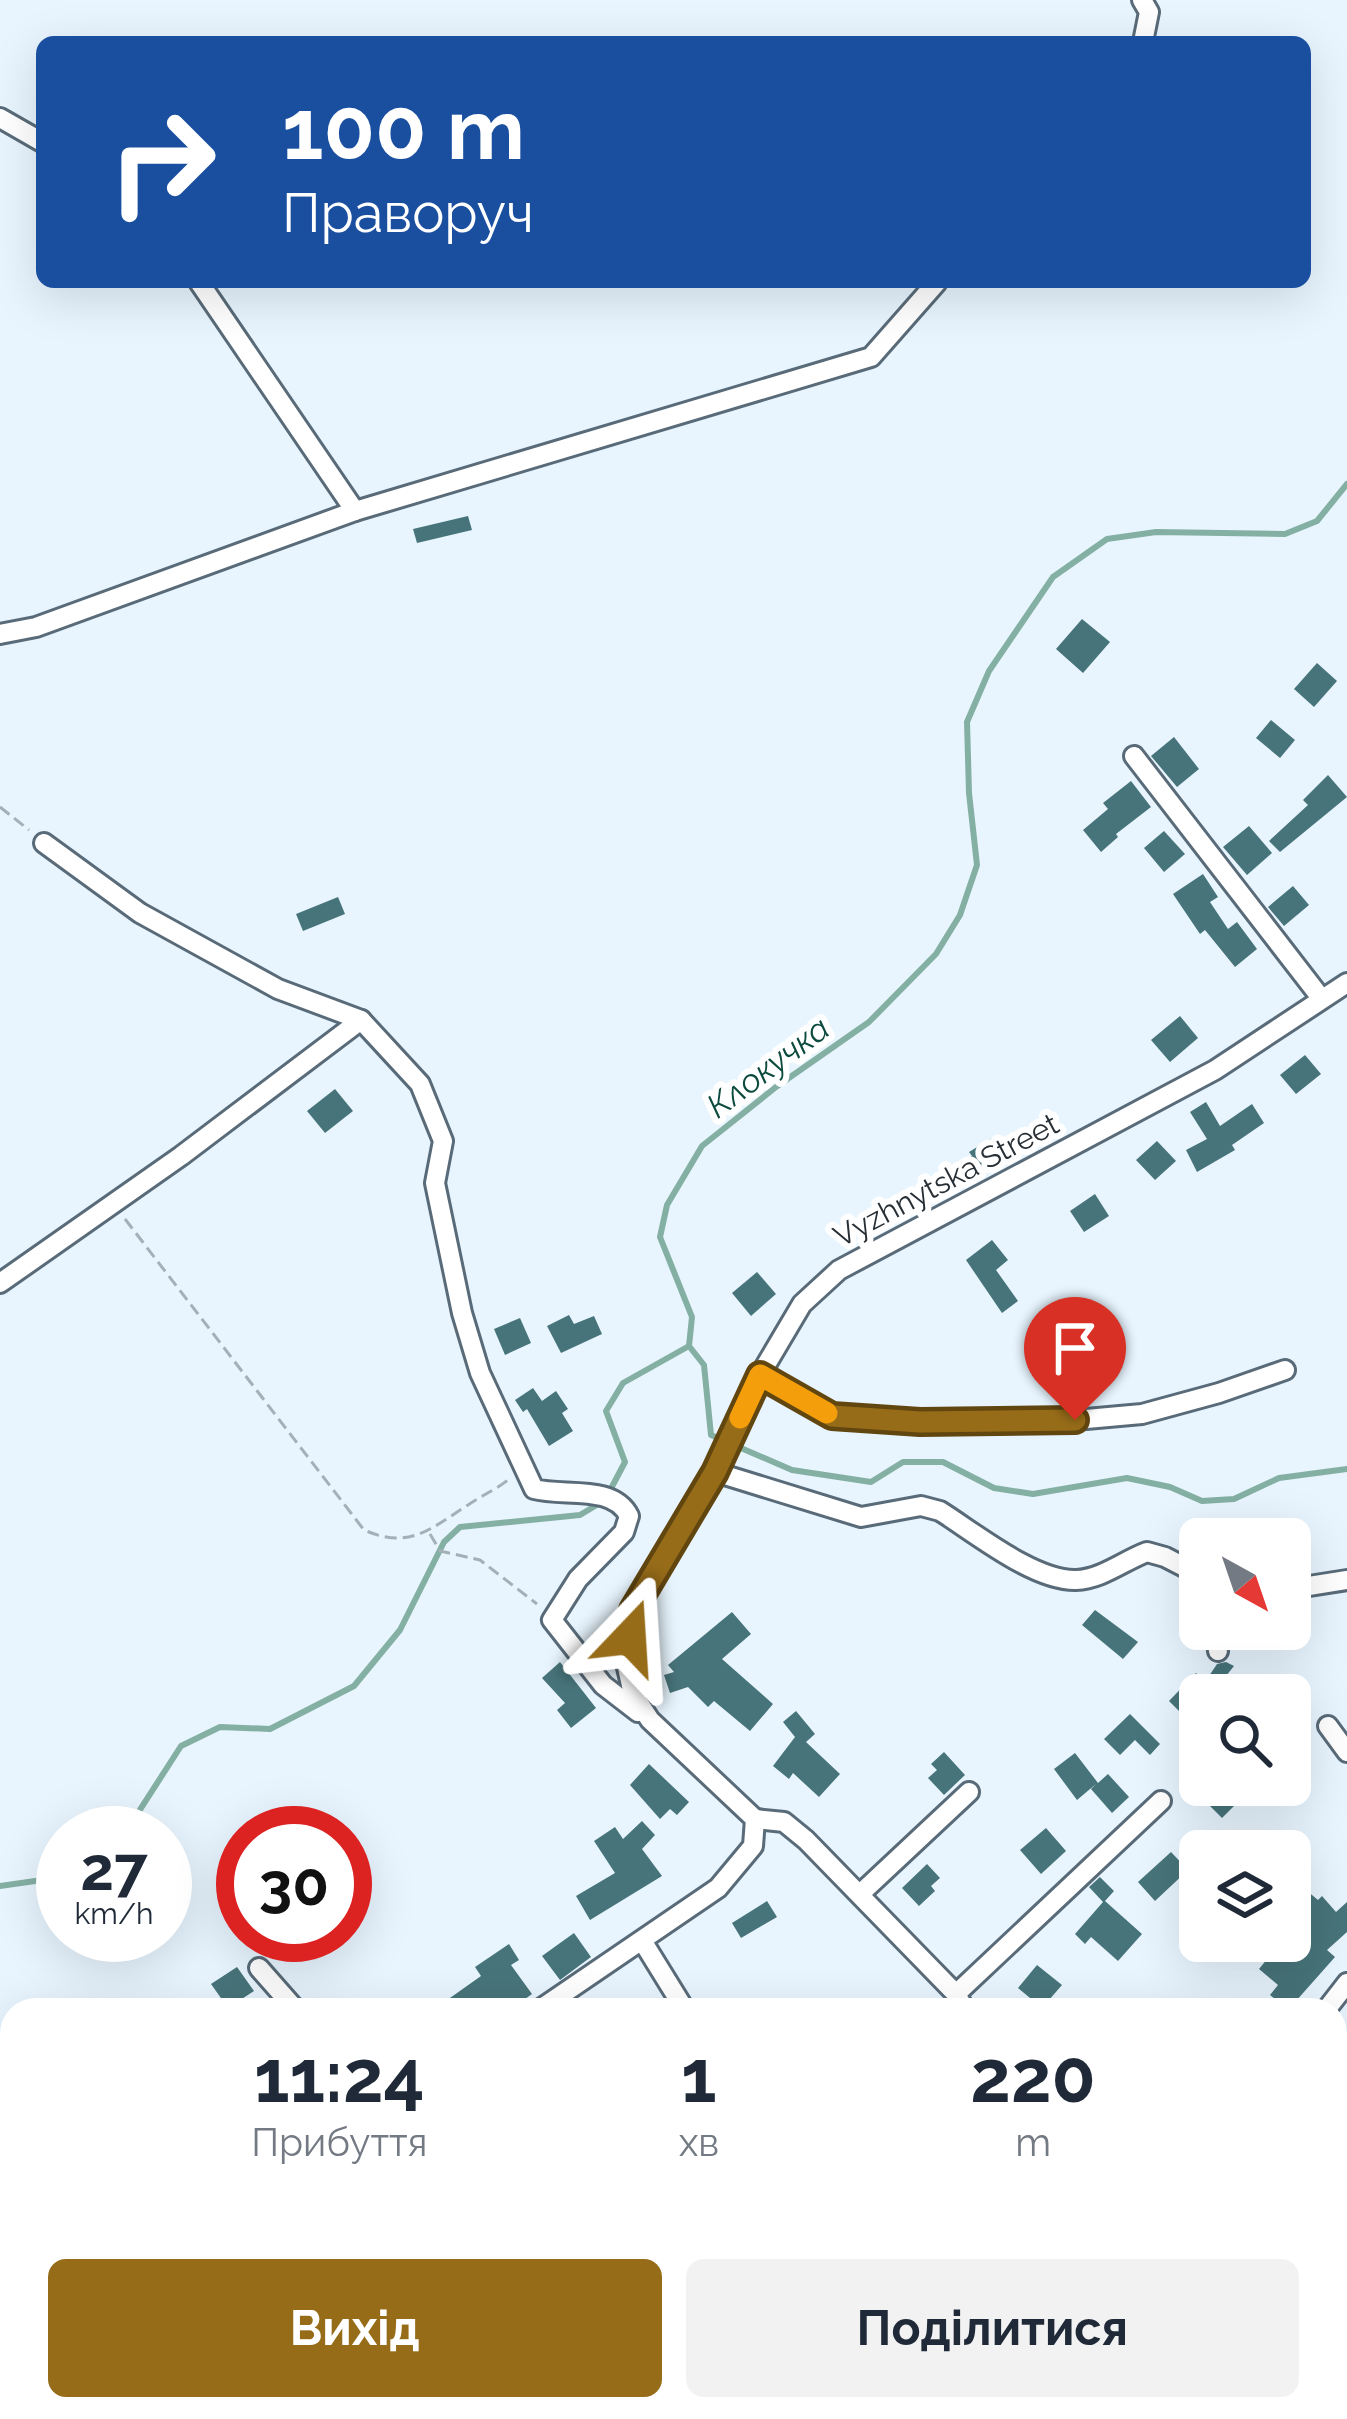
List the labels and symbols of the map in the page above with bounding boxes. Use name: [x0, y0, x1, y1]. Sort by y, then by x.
water label: Клокучка: [699, 1008, 837, 1126]
street label: Vyzhnytska Street: [828, 1106, 1064, 1254]
pin: [1024, 1297, 1126, 1420]
north arrow: [1179, 1518, 1311, 1650]
position arrow: [567, 1574, 693, 1700]
speed limit sign: 30: [216, 1806, 372, 1962]

